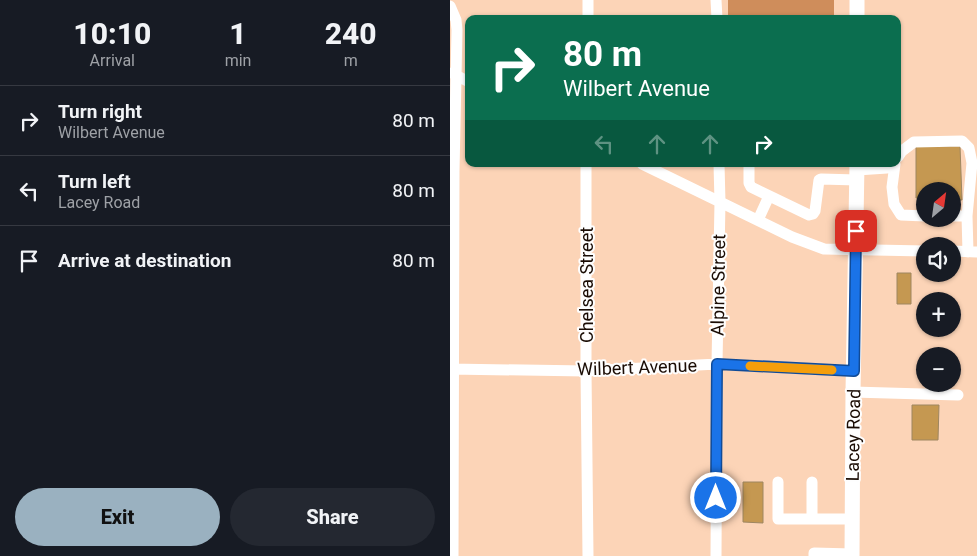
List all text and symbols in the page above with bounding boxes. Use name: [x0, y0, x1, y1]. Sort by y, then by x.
text: 10:10: [73, 16, 151, 51]
text: 1: [229, 16, 247, 51]
text: 240: [325, 16, 377, 51]
text: 80 m: [563, 34, 642, 75]
icon: right: [480, 35, 545, 100]
text: Arrival: [90, 51, 135, 70]
text: min: [225, 51, 251, 70]
text: m: [344, 51, 358, 70]
text: Wilbert Avenue: [563, 76, 710, 101]
text: Turn right: [58, 100, 142, 123]
icon: right: [15, 107, 43, 135]
text: 80 m: [392, 109, 435, 132]
text: Wilbert Avenue: [58, 123, 165, 142]
icon: left: [590, 130, 618, 158]
icon: ahead: [643, 130, 671, 158]
icon: ahead: [696, 130, 724, 158]
icon: right: [749, 130, 777, 158]
text: Turn left: [58, 170, 131, 193]
icon: left: [15, 177, 43, 205]
text: 80 m: [392, 179, 435, 202]
north arrow: [916, 182, 961, 228]
map controls: [916, 182, 961, 392]
text: Lacey Road: [58, 193, 140, 212]
pin: [835, 210, 877, 252]
icon: arrive: [842, 217, 870, 245]
street label: Chelsea Street: [576, 227, 597, 343]
street label: Alpine Street: [707, 234, 729, 336]
button: sound: [916, 237, 961, 282]
icon: arrive: [15, 247, 43, 275]
text: Arrive at destination: [58, 249, 231, 272]
text: 80 m: [392, 249, 435, 272]
button: +: [916, 292, 961, 337]
button: −: [916, 347, 961, 392]
street label: Wilbert Avenue: [577, 354, 697, 380]
street label: Lacey Road: [842, 389, 864, 481]
position arrow: [689, 471, 741, 523]
button: Exit: [15, 488, 220, 546]
button: Share: [230, 488, 435, 546]

